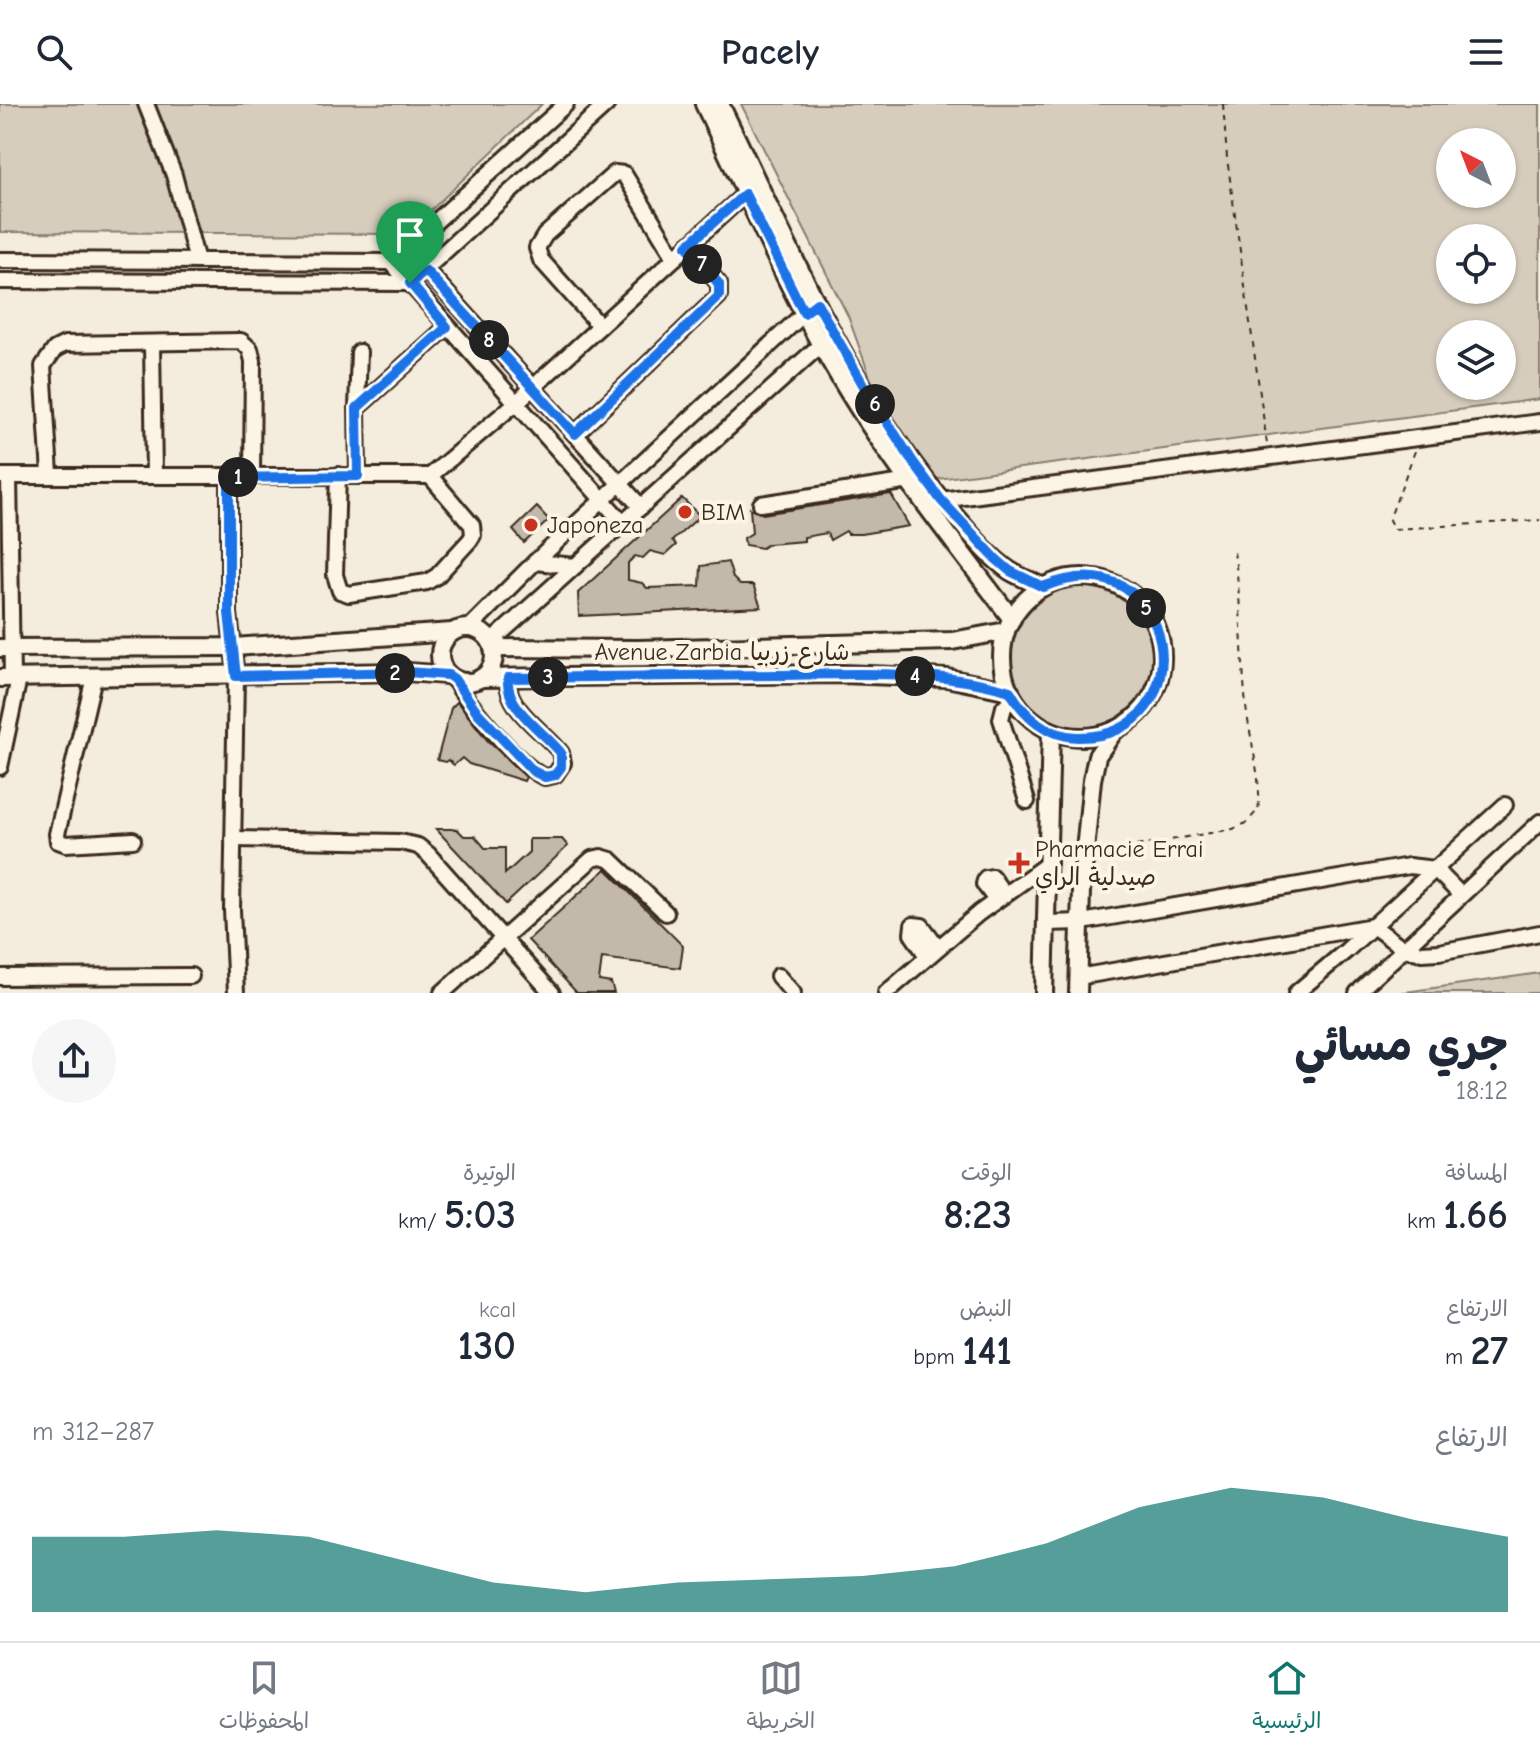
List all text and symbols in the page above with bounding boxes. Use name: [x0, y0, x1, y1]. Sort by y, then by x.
icon: search: [32, 30, 76, 74]
icon: menu: [1464, 30, 1508, 74]
text: Pacely: [721, 32, 819, 73]
north arrow: [1436, 128, 1516, 208]
map controls: [1436, 128, 1516, 400]
pin: [376, 201, 444, 283]
icon: arrive: [388, 213, 432, 257]
button: locate: [1436, 224, 1516, 304]
pin: 7: [682, 244, 722, 284]
text: 7: [697, 251, 707, 277]
pin: 8: [469, 320, 509, 360]
button: layers: [1436, 320, 1516, 400]
text: 8: [483, 327, 495, 353]
pin: 6: [855, 384, 895, 424]
text: 6: [869, 391, 881, 417]
pin: 1: [218, 457, 258, 497]
text: 1: [234, 464, 242, 490]
place label: BIM: [701, 498, 745, 526]
marker: BIM: [676, 503, 694, 521]
place label: Japoneza: [547, 511, 643, 539]
marker: Japoneza: [522, 516, 540, 534]
pin: 5: [1126, 588, 1166, 628]
text: 5: [1140, 595, 1152, 621]
street label: Avenue Zarbia شارع زربيا: [594, 638, 850, 669]
pin: 2: [375, 653, 415, 693]
pin: 4: [895, 656, 935, 696]
pin: 3: [528, 657, 568, 697]
text: 2: [390, 660, 400, 686]
text: 4: [910, 663, 920, 689]
text: 3: [543, 664, 553, 690]
place label: Pharmacie Errai صيدلية الراي: [1035, 835, 1203, 894]
marker: Pharmacie Errai صيدلية الراي: [1010, 854, 1028, 872]
button: share: [32, 1019, 116, 1103]
text: جري مسائي: [1295, 1020, 1508, 1071]
text: 18:12: [1456, 1076, 1508, 1106]
text: الوتيرة: [463, 1160, 516, 1186]
text: الوقت: [961, 1160, 1012, 1186]
text: المسافة: [1445, 1160, 1508, 1186]
text: 5:03: [444, 1192, 516, 1238]
text: 8:23: [944, 1192, 1012, 1238]
text: 1.66: [1443, 1192, 1508, 1238]
text: /km: [398, 1208, 444, 1234]
text: km: [1407, 1208, 1443, 1234]
text: النبض: [959, 1296, 1012, 1322]
text: الارتفاع: [1446, 1296, 1508, 1322]
text: kcal: [479, 1297, 516, 1323]
text: 130: [458, 1323, 516, 1369]
text: 141: [962, 1328, 1012, 1374]
text: 27: [1470, 1328, 1508, 1374]
text: bpm: [913, 1344, 962, 1370]
text: m: [1445, 1344, 1470, 1370]
text: 287–312 m: [32, 1417, 154, 1447]
text: الارتفاع: [1435, 1423, 1508, 1453]
tab: المحفوظات: [219, 1656, 309, 1740]
tab: الخريطة: [746, 1656, 815, 1740]
tab: الرئيسية: [1252, 1656, 1321, 1740]

